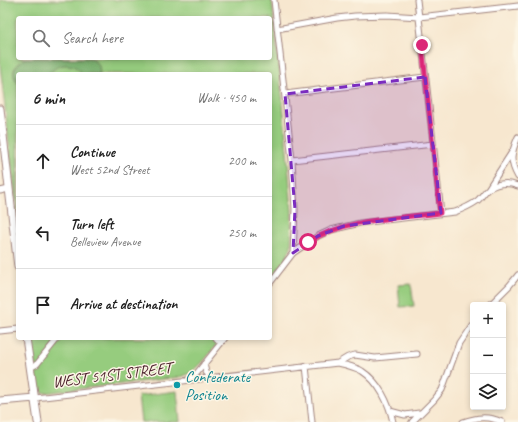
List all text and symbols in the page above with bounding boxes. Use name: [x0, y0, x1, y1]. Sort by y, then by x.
search box: [16, 16, 272, 60]
icon: search: [30, 27, 52, 49]
text: Search here: [62, 29, 123, 48]
route end: [413, 36, 431, 54]
text: 6 min: [32, 88, 65, 109]
text: Walk · 450 m: [197, 90, 256, 106]
text: Continue: [70, 143, 115, 162]
icon: ahead: [32, 150, 54, 172]
text: 200 m: [228, 153, 256, 169]
text: West 52nd Street: [70, 162, 149, 178]
text: Turn left: [70, 215, 113, 234]
icon: left: [32, 222, 54, 244]
text: 250 m: [228, 225, 256, 241]
route start: [299, 233, 317, 251]
text: Belleview Avenue: [70, 234, 141, 250]
icon: arrive: [32, 294, 54, 316]
text: Arrive at destination: [70, 295, 177, 314]
map controls: [470, 302, 506, 410]
button: +: [470, 302, 506, 338]
button: −: [470, 338, 506, 374]
street label: WEST 51ST STREET: [52, 357, 177, 392]
place label: Confederate Position: [185, 367, 252, 405]
button: layers: [470, 374, 506, 410]
marker: Confederate Position: [172, 380, 182, 390]

